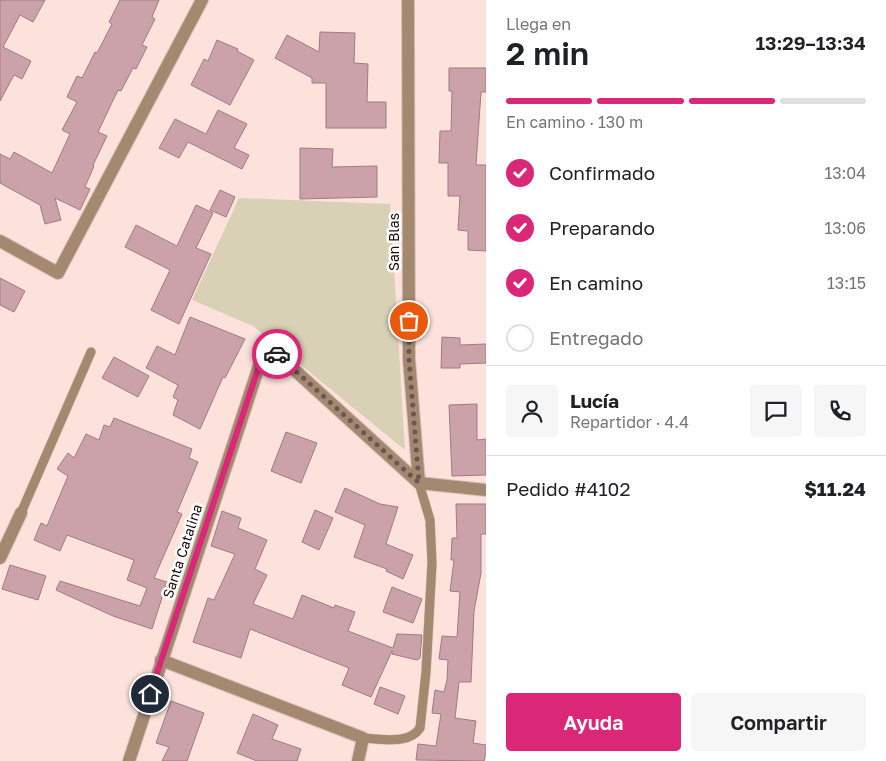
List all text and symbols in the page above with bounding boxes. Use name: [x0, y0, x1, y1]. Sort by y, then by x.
text: Llega en: [506, 14, 571, 34]
text: 13:29–13:34: [755, 31, 866, 54]
text: 2 min: [506, 34, 589, 72]
text: En camino · 130 m: [506, 112, 643, 132]
icon: check: [506, 159, 534, 187]
text: Confirmado: [549, 161, 655, 184]
text: 13:04: [824, 163, 866, 183]
street label: San Blas: [385, 213, 402, 271]
icon: check: [506, 214, 534, 242]
text: Preparando: [549, 216, 655, 239]
text: 13:06: [824, 218, 866, 238]
icon: check: [506, 269, 534, 297]
text: En camino: [549, 271, 643, 294]
text: 13:15: [827, 273, 866, 293]
pin: [388, 300, 430, 342]
icon: bag: [395, 307, 423, 335]
text: Entregado: [549, 326, 643, 349]
courier: [252, 329, 302, 379]
icon: car: [263, 340, 291, 368]
button: person: [506, 385, 558, 437]
button: chat: [750, 385, 802, 437]
button: phone: [814, 385, 866, 437]
text: Lucía: [570, 389, 619, 412]
text: Repartidor · 4.4: [570, 412, 689, 432]
text: Pedido #4102: [506, 477, 630, 500]
text: $11.24: [804, 477, 866, 500]
street label: Santa Catalina: [159, 502, 205, 600]
pin: [129, 673, 171, 715]
icon: home: [136, 680, 164, 708]
button: Ayuda: [506, 693, 681, 751]
button: Compartir: [691, 693, 866, 751]

